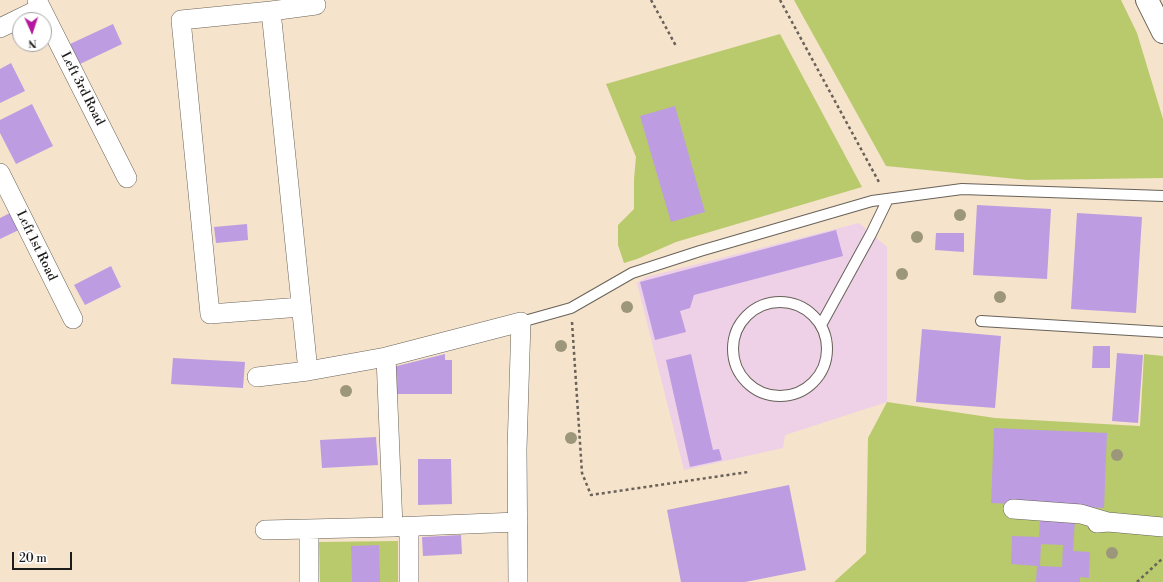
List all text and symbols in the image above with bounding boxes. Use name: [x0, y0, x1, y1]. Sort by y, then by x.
north arrow: [12, 12, 52, 52]
text: N: [28, 36, 37, 50]
street label: Left 3rd Road: [57, 50, 107, 128]
street label: Left 1st Road: [12, 208, 60, 284]
scale bar: [14, 544, 74, 570]
text: 20 m: [19, 551, 47, 566]

